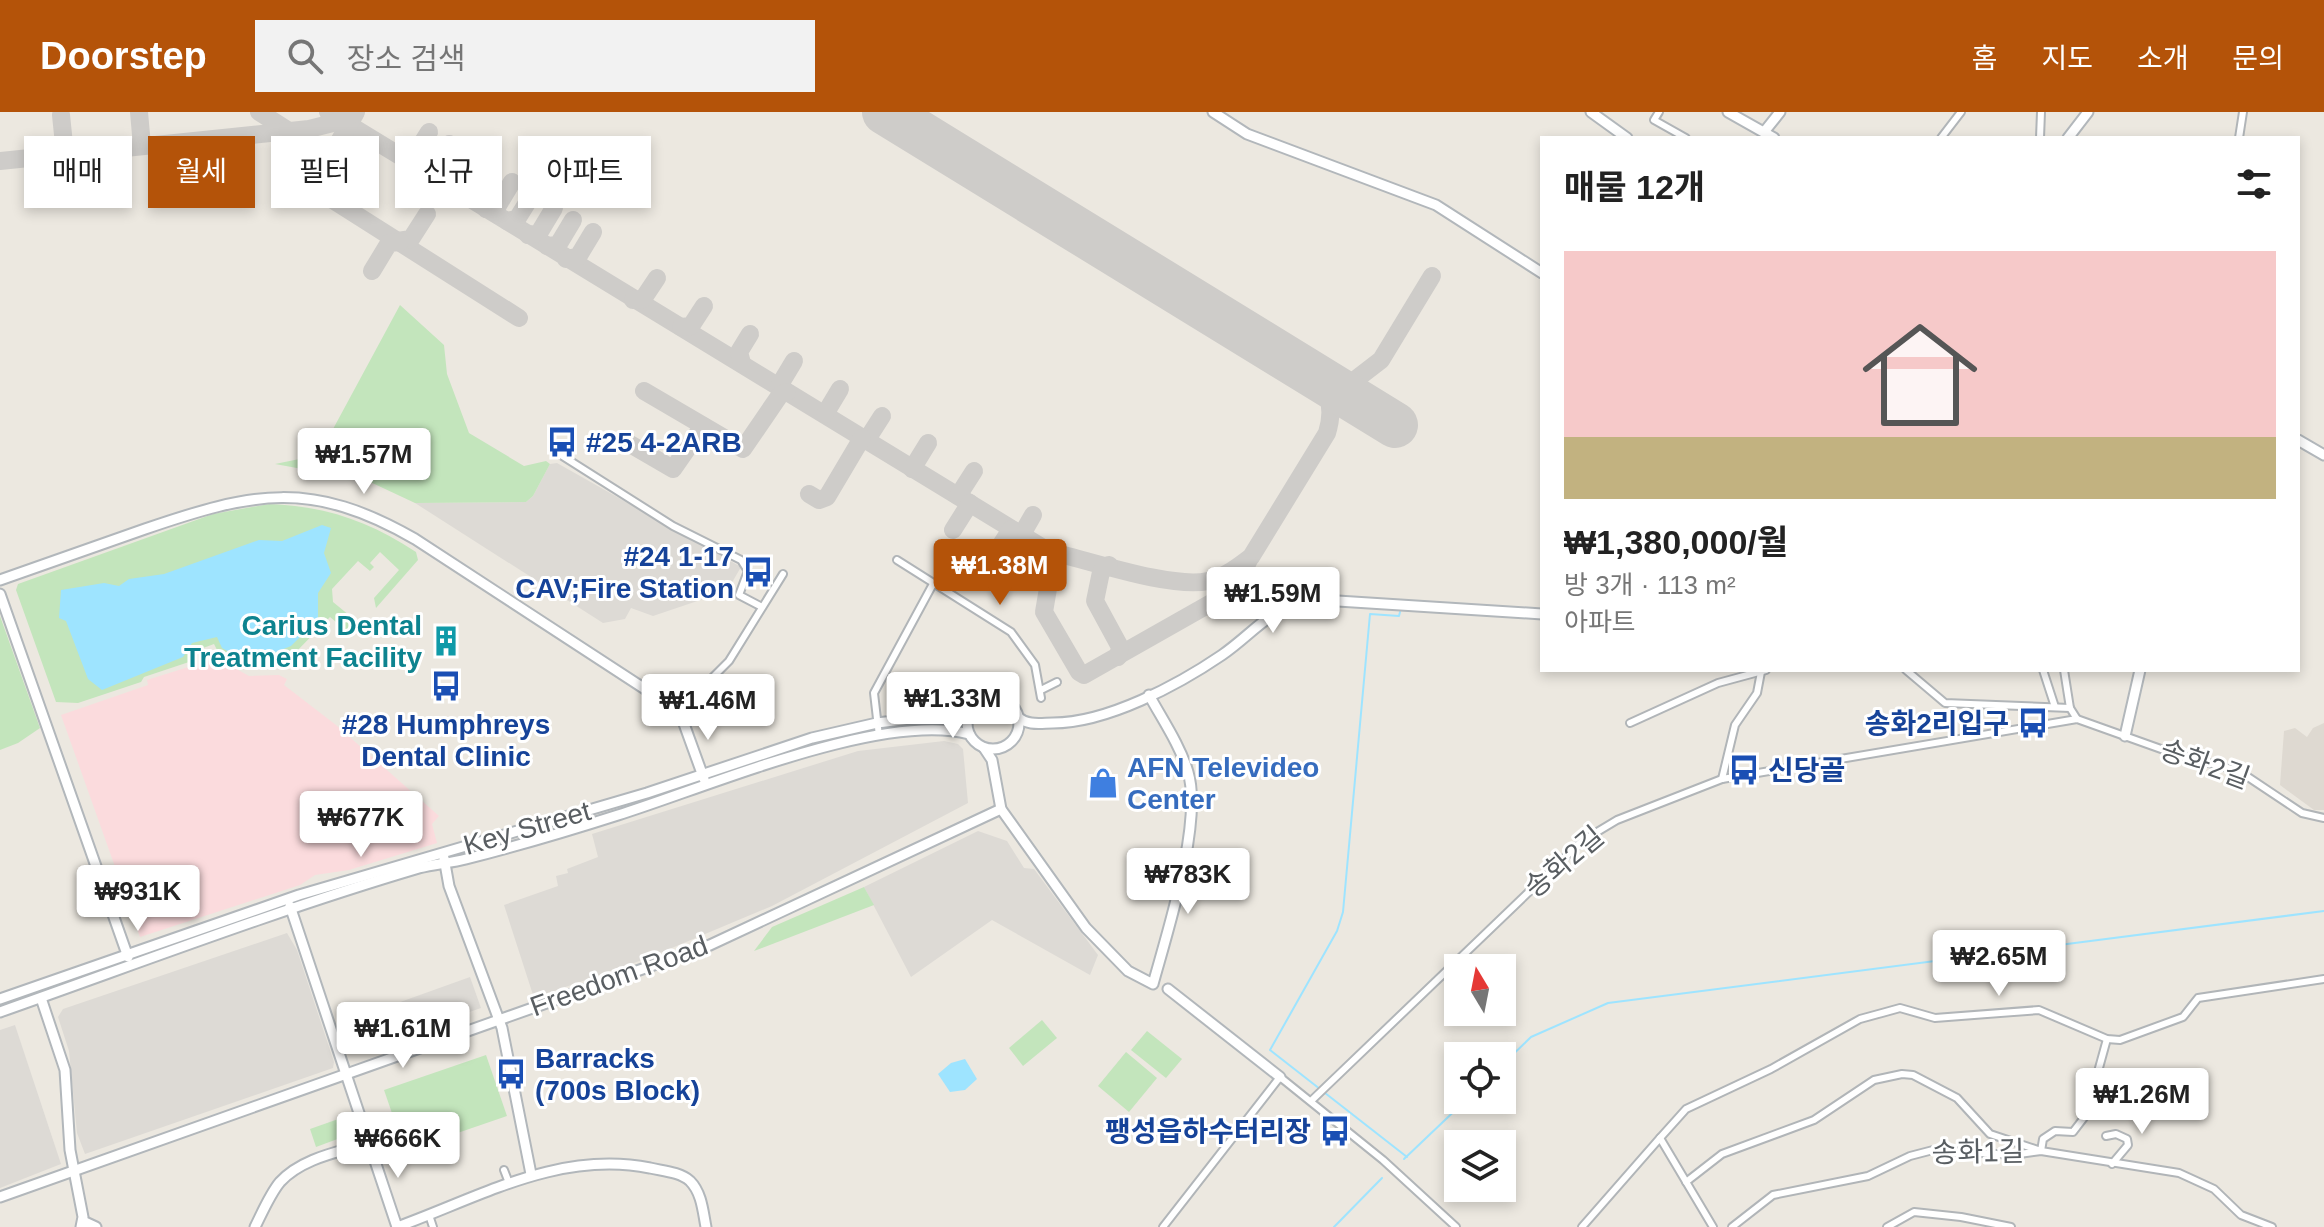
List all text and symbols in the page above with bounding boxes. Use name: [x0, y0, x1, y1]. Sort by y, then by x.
search box: [255, 20, 815, 92]
icon: search: [283, 34, 327, 78]
text: Doorstep: [40, 35, 207, 77]
text: 장소 검색: [347, 42, 466, 75]
text: 홈: [1972, 43, 1997, 74]
text: 지도: [2041, 43, 2093, 74]
text: 소개: [2137, 43, 2188, 74]
text: 문의: [2232, 43, 2284, 74]
chip: 매매: [24, 136, 132, 208]
chip: 월세: [148, 136, 255, 208]
chip: 필터: [271, 136, 379, 208]
chip: 신규: [395, 136, 502, 208]
chip: 아파트: [518, 136, 651, 208]
icon: filters: [2232, 162, 2276, 206]
text: 매물 12개: [1564, 168, 1705, 206]
icon: home: [1848, 303, 1992, 447]
bus stop icon: #25 4-2ARB: [545, 425, 579, 459]
place label: #25 4-2ARB: [586, 427, 742, 458]
pin: ₩1.57M: [299, 428, 429, 496]
text: ₩1.57M: [316, 439, 412, 469]
text: ₩1,380,000/월: [1564, 523, 1788, 561]
pin: ₩1.38M: [935, 539, 1065, 607]
place label: #24 1-17 CAV;Fire Station: [515, 541, 734, 604]
text: ₩1.38M: [952, 550, 1048, 580]
bus stop icon: #24 1-17 CAV;Fire Station: [741, 555, 775, 589]
pin: ₩1.59M: [1208, 567, 1338, 635]
text: 방 3개 · 113 m²: [1564, 570, 1736, 600]
text: ₩1.59M: [1225, 578, 1321, 608]
text: 아파트: [1564, 607, 1636, 637]
place label: Carius Dental Treatment Facility: [184, 610, 422, 673]
building icon: Carius Dental Treatment Facility: [429, 624, 463, 658]
bus stop icon: #28 Humphreys Dental Clinic: [429, 669, 463, 703]
pin: ₩1.33M: [888, 672, 1018, 740]
pin: ₩1.46M: [643, 674, 773, 742]
text: ₩1.33M: [905, 683, 1001, 713]
text: ₩1.46M: [660, 685, 756, 715]
bus stop icon: 송화2리입구: [2016, 706, 2050, 740]
place label: 송화2리입구: [1865, 708, 2009, 739]
place label: #28 Humphreys Dental Clinic: [342, 709, 550, 772]
street label: 송화2길: [2156, 734, 2254, 794]
place label: AFN Televideo Center: [1127, 752, 1319, 815]
bus stop icon: 신당골: [1727, 753, 1761, 787]
place label: 신당골: [1768, 755, 1845, 786]
shop icon: AFN Televideo Center: [1086, 766, 1120, 800]
pin: ₩677K: [305, 791, 417, 859]
street label: Key Street: [460, 795, 594, 861]
text: ₩677K: [318, 802, 404, 832]
street label: 송화2길: [1518, 820, 1610, 904]
pin: ₩783K: [1132, 848, 1244, 916]
text: ₩783K: [1145, 859, 1231, 889]
pin: ₩931K: [82, 865, 194, 933]
text: ₩931K: [95, 876, 181, 906]
street label: Freedom Road: [526, 929, 712, 1023]
pin: ₩2.65M: [1934, 930, 2064, 998]
text: ₩2.65M: [1951, 941, 2047, 971]
north arrow: [1444, 954, 1516, 1026]
map controls: [1444, 954, 1516, 1202]
pin: ₩1.61M: [338, 1002, 468, 1070]
text: ₩1.61M: [355, 1013, 451, 1043]
button: locate: [1444, 1042, 1516, 1114]
place label: Barracks (700s Block): [535, 1043, 700, 1106]
bus stop icon: Barracks (700s Block): [494, 1057, 528, 1091]
pin: ₩1.26M: [2077, 1068, 2207, 1136]
text: ₩1.26M: [2094, 1079, 2190, 1109]
pin: ₩666K: [342, 1112, 454, 1180]
bus stop icon: 팽성읍하수터리장: [1318, 1114, 1352, 1148]
place label: 팽성읍하수터리장: [1105, 1116, 1311, 1147]
text: ₩666K: [355, 1123, 441, 1153]
button: layers: [1444, 1130, 1516, 1202]
street label: 송화1길: [1931, 1136, 2025, 1168]

